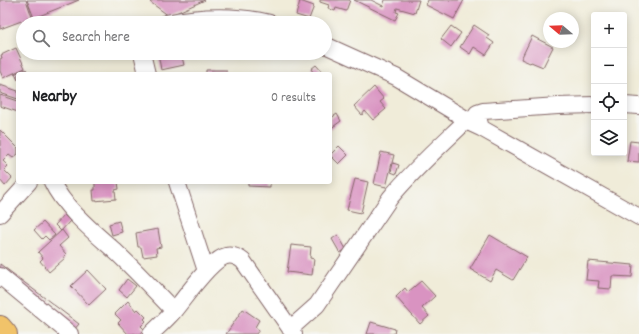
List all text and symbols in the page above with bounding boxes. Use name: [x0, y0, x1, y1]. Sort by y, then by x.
north arrow: [543, 12, 579, 48]
map controls: [591, 12, 627, 156]
button: +: [591, 12, 627, 48]
search box: [16, 16, 332, 60]
icon: search: [30, 27, 52, 49]
text: Search here: [62, 27, 130, 49]
button: −: [591, 48, 627, 84]
button: locate: [591, 84, 627, 120]
text: Nearby: [32, 86, 76, 110]
text: 0 results: [271, 89, 316, 108]
button: layers: [591, 120, 627, 156]

